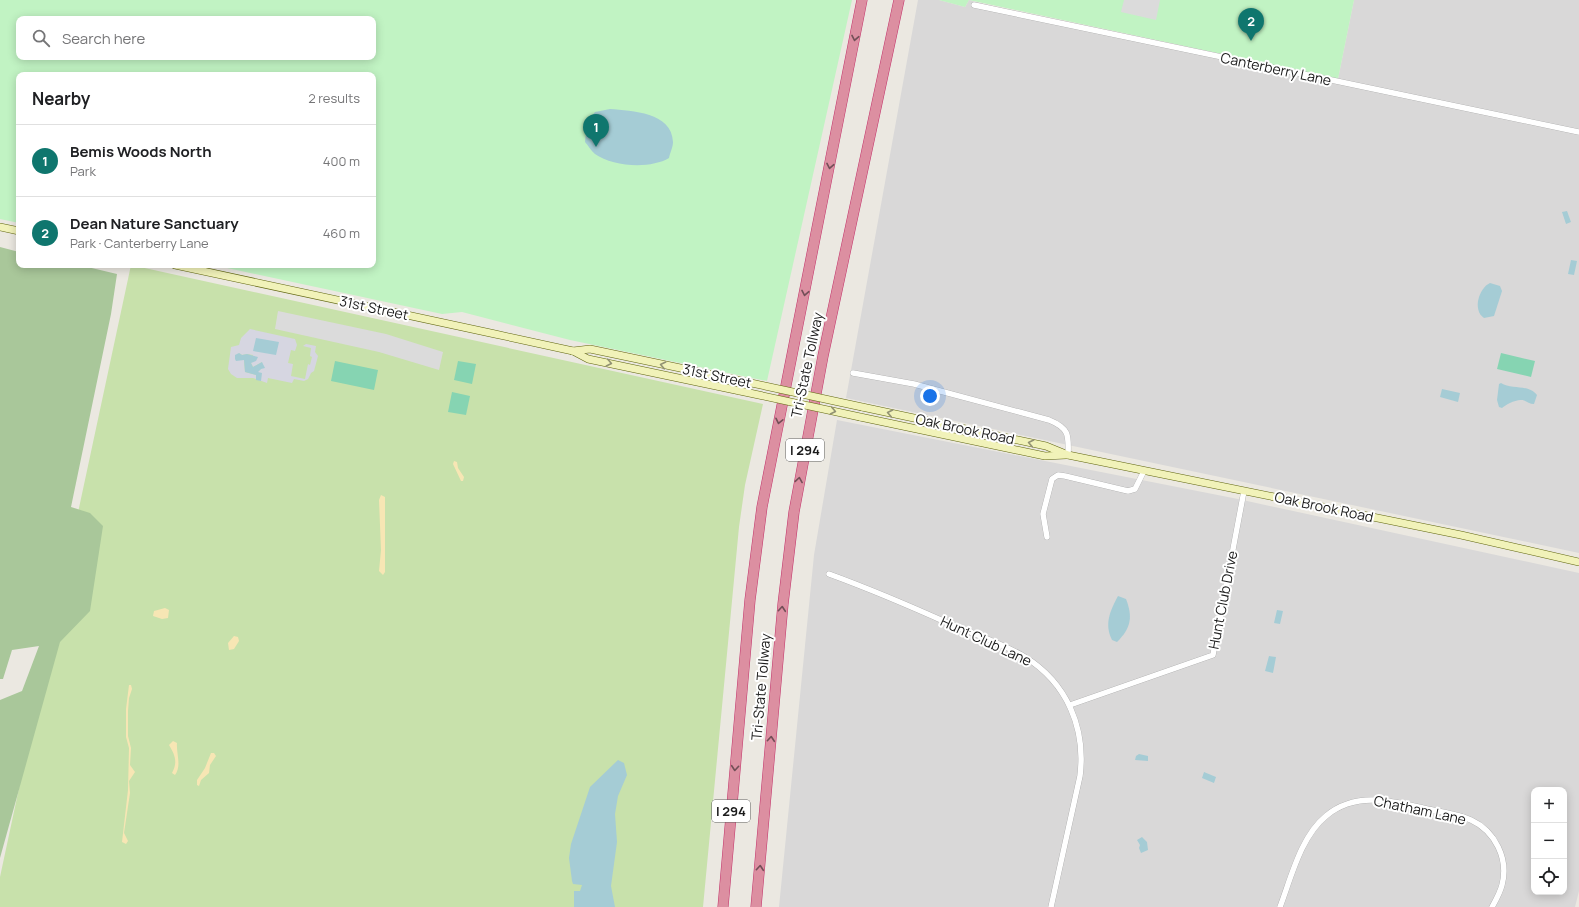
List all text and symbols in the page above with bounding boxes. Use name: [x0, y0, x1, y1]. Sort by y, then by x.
pin: 2: [1238, 8, 1264, 41]
search box: [16, 16, 376, 60]
icon: search: [30, 27, 52, 49]
text: Search here: [62, 28, 145, 49]
one-way arrow: [851, 35, 859, 41]
street label: Canterberry Lane: [1219, 48, 1333, 90]
text: Nearby: [32, 87, 90, 110]
text: 2 results: [308, 89, 360, 107]
pin: 1: [583, 114, 609, 147]
text: Bemis Woods North: [70, 141, 212, 162]
text: 1: [42, 152, 48, 170]
text: 400 m: [323, 152, 360, 170]
text: Park: [70, 162, 96, 180]
one-way arrow: [826, 163, 834, 169]
text: Dean Nature Sanctuary: [70, 213, 239, 234]
text: 2: [41, 224, 49, 242]
text: 460 m: [323, 224, 360, 242]
text: Park · Canterberry Lane: [70, 234, 209, 252]
one-way arrow: [801, 290, 810, 297]
street label: 31st Street: [338, 291, 411, 324]
street label: Tri-State Tollway: [786, 310, 827, 419]
one-way arrow: [606, 359, 613, 367]
street label: 31st Street: [681, 359, 754, 392]
one-way arrow: [659, 361, 666, 369]
your location: [920, 386, 940, 406]
one-way arrow: [830, 406, 836, 414]
street label: Oak Brook Road: [914, 409, 1016, 448]
one-way arrow: [887, 410, 893, 418]
one-way arrow: [776, 418, 784, 424]
road number: I 294: [786, 439, 824, 461]
one-way arrow: [1028, 439, 1034, 447]
one-way arrow: [794, 477, 803, 483]
street label: Oak Brook Road: [1273, 487, 1375, 526]
street label: Hunt Club Drive: [1204, 549, 1241, 651]
one-way arrow: [778, 606, 787, 612]
street label: Hunt Club Lane: [937, 611, 1035, 670]
street label: Tri-State Tollway: [746, 632, 775, 741]
one-way arrow: [766, 736, 775, 742]
one-way arrow: [730, 765, 739, 771]
map controls: [1531, 787, 1567, 895]
button: +: [1531, 787, 1567, 823]
street label: Chatham Lane: [1372, 790, 1468, 829]
road number: I 294: [712, 800, 750, 822]
button: −: [1531, 823, 1567, 859]
button: locate: [1531, 859, 1567, 895]
one-way arrow: [755, 865, 764, 871]

